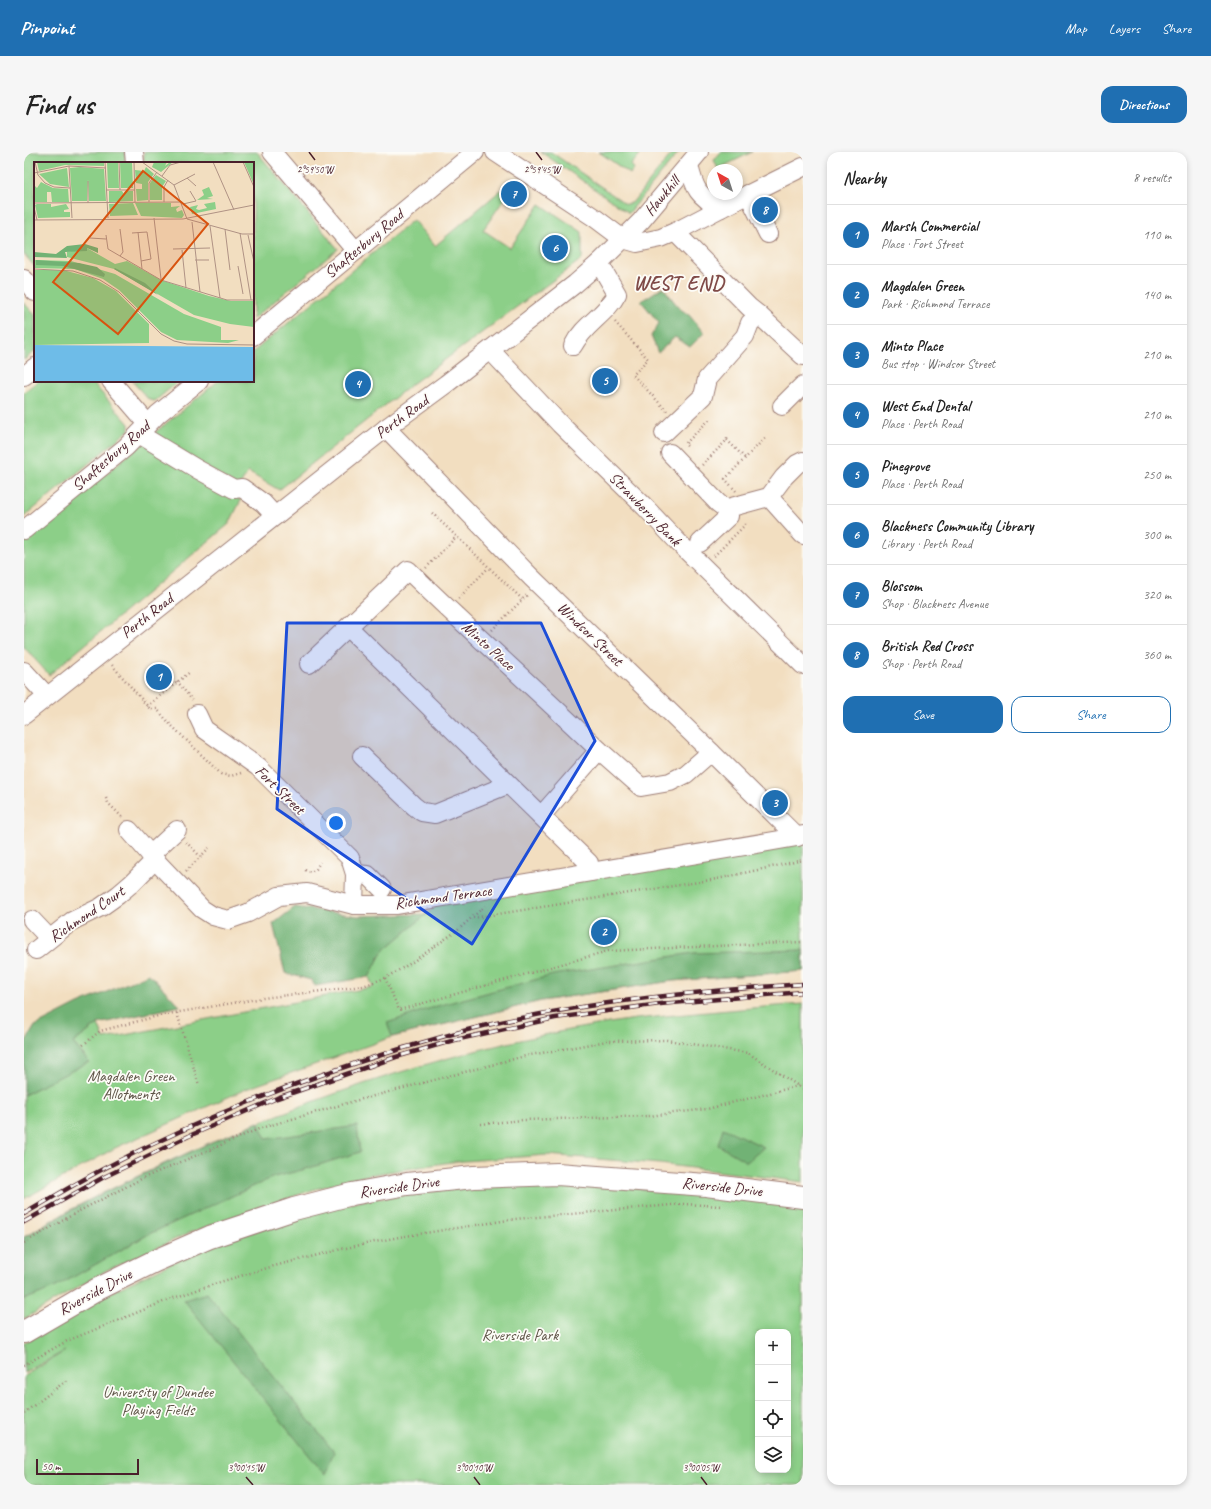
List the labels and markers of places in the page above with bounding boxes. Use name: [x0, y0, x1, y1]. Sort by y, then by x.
pin: 7: [501, 179, 527, 209]
pin: 8: [752, 195, 778, 225]
pin: 6: [542, 233, 568, 263]
pin: 5: [592, 366, 618, 396]
pin: 4: [345, 369, 371, 399]
pin: 1: [146, 662, 172, 692]
pin: 3: [762, 788, 788, 818]
pin: 2: [591, 917, 617, 947]

